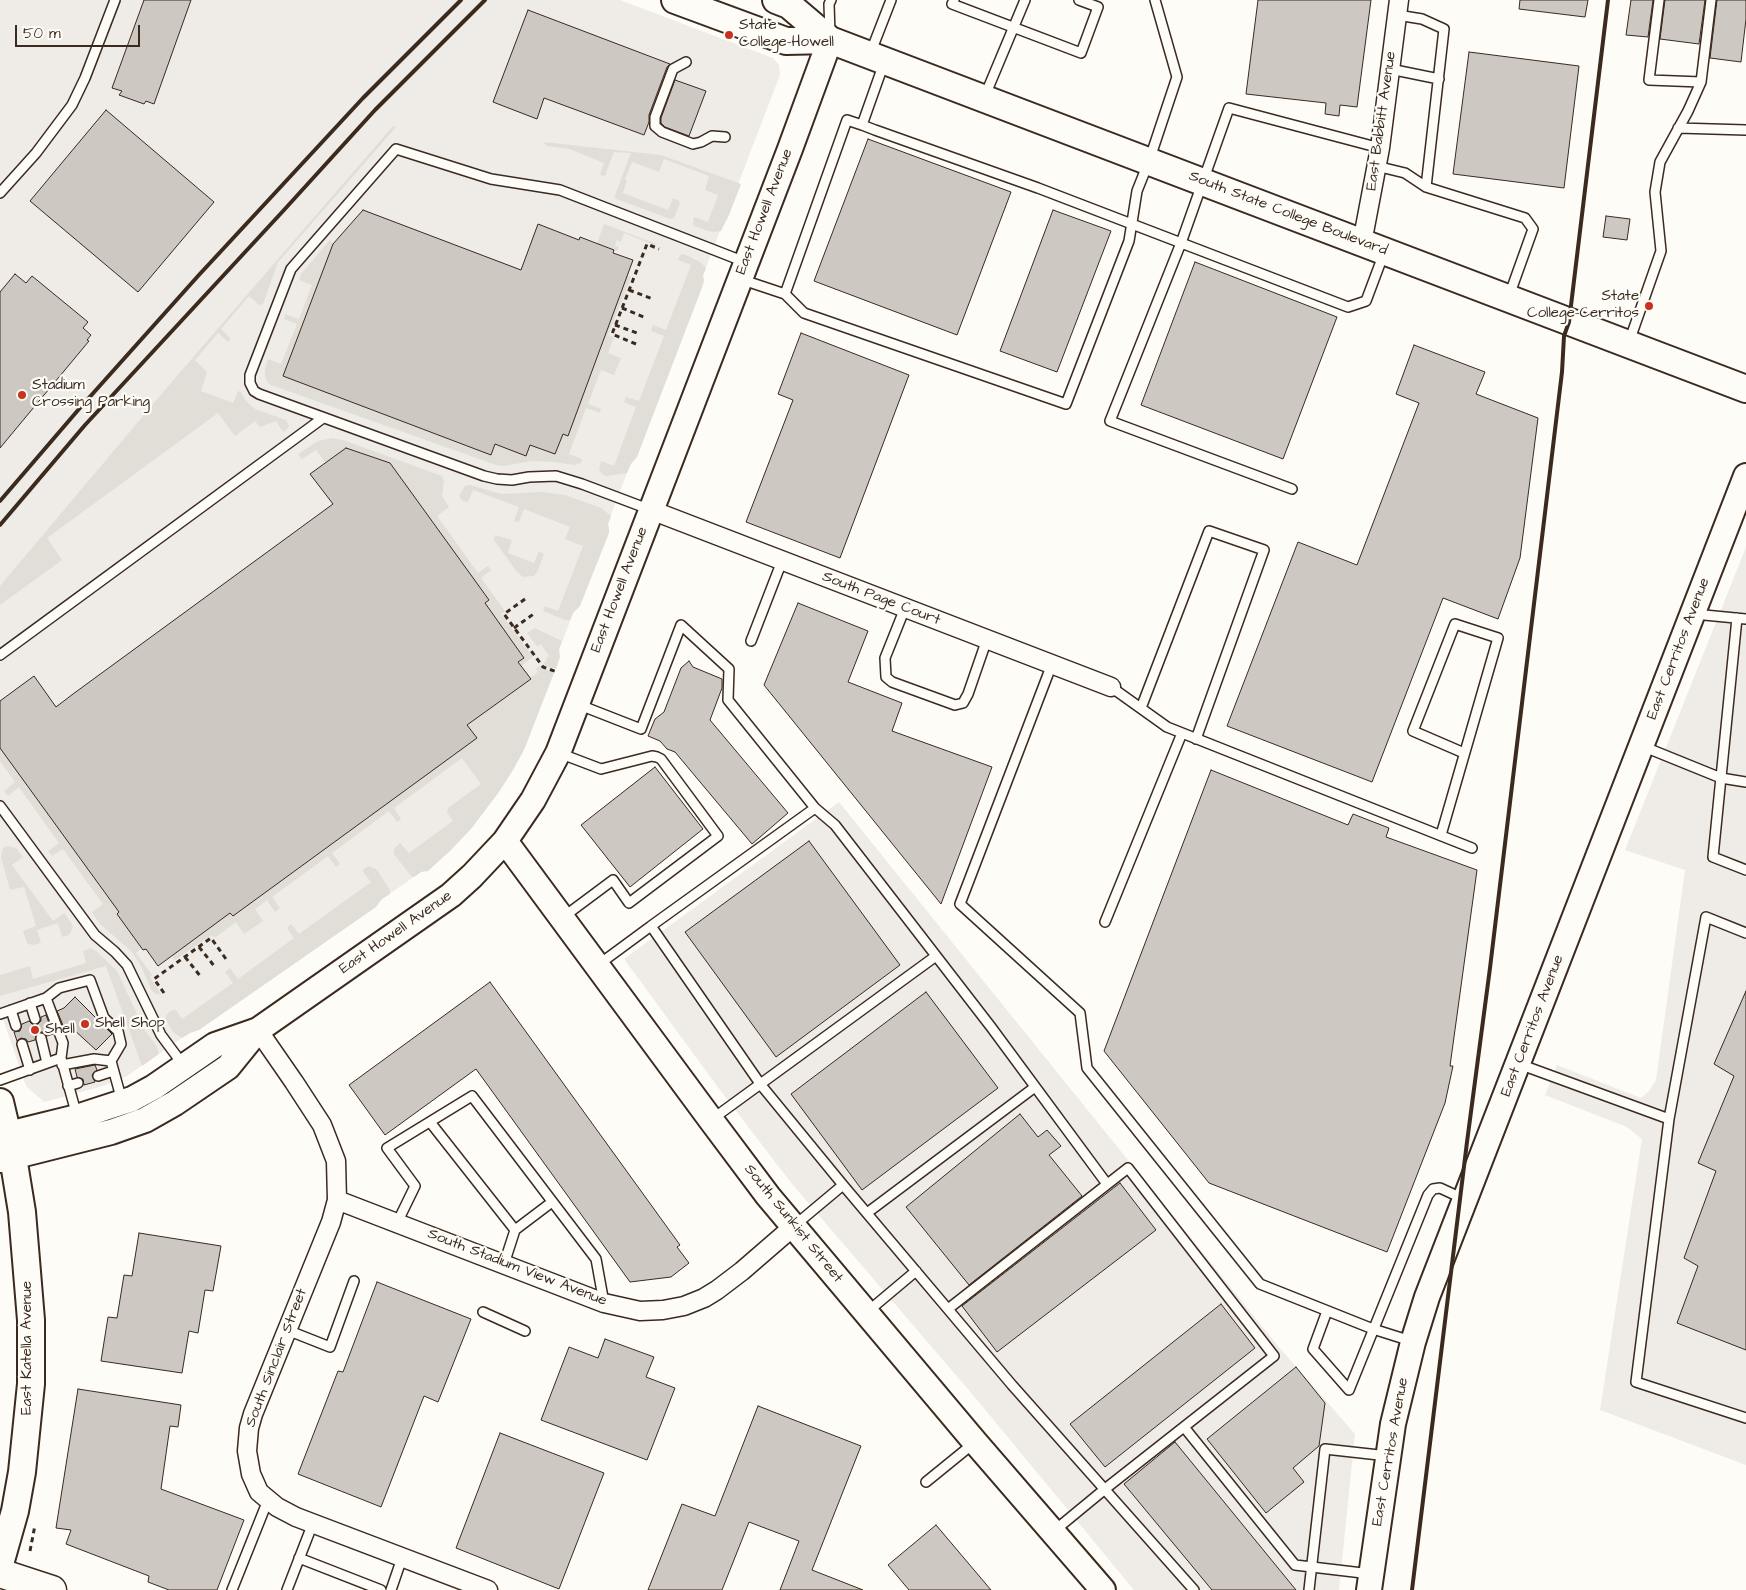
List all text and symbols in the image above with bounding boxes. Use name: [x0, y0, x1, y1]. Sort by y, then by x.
scale bar: [18, 15, 142, 47]
place label: State College-Howell: [739, 17, 834, 52]
text: 50 m: [23, 23, 61, 44]
marker: State College-Howell: [723, 29, 735, 41]
street label: East Babbitt Avenue: [1363, 50, 1401, 192]
street label: East Howell Avenue: [733, 147, 797, 277]
street label: South State College Boulevard: [1186, 168, 1390, 260]
place label: State College-Cerritos: [1527, 288, 1639, 323]
marker: State College-Cerritos: [1643, 300, 1655, 312]
place label: Stadium Crossing Parking: [32, 377, 150, 412]
marker: Stadium Crossing Parking: [16, 389, 28, 401]
street label: East Howell Avenue: [588, 525, 652, 655]
street label: South Page Court: [819, 568, 943, 630]
street label: East Cerritos Avenue: [1644, 576, 1714, 722]
street label: East Howell Avenue: [336, 887, 456, 979]
street label: East Cerritos Avenue: [1498, 953, 1568, 1099]
place label: Shell Shop: [95, 1015, 165, 1033]
marker: Shell Shop: [79, 1018, 91, 1030]
place label: Shell: [45, 1021, 75, 1039]
marker: Shell: [29, 1024, 41, 1036]
street label: South Sunkist Street: [740, 1161, 846, 1287]
street label: South Stadium View Avenue: [425, 1225, 609, 1311]
street label: East Katella Avenue: [19, 1281, 37, 1415]
street label: South Sinclair Street: [242, 1286, 312, 1430]
street label: East Cerritos Avenue: [1369, 1376, 1413, 1528]

